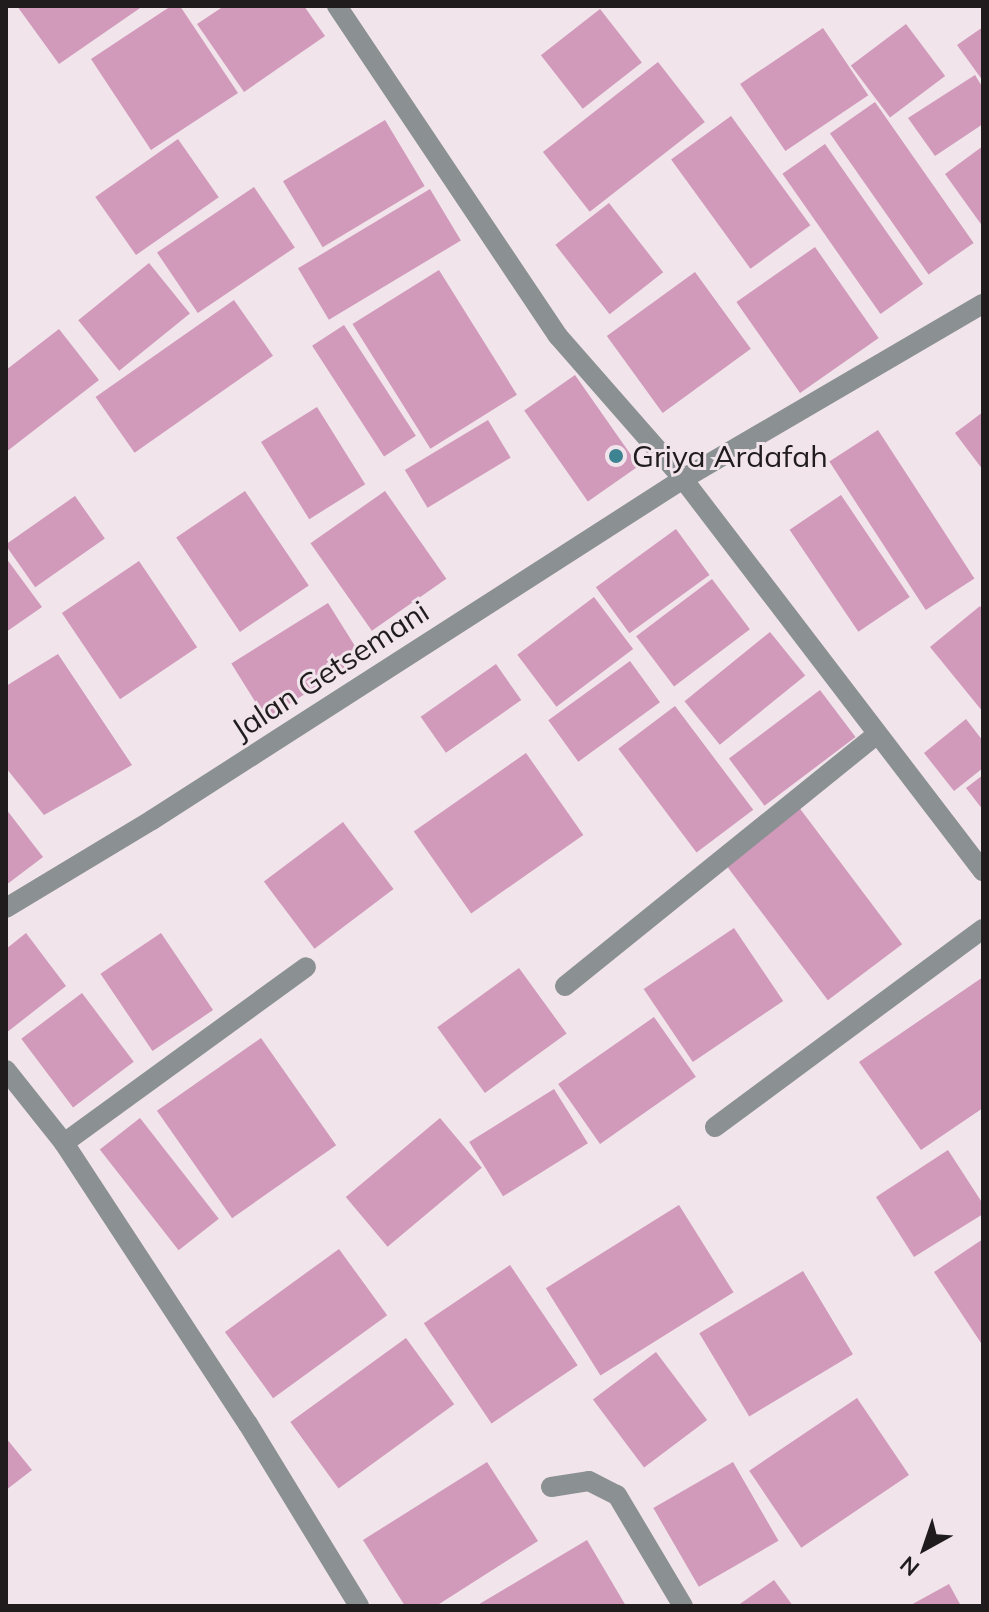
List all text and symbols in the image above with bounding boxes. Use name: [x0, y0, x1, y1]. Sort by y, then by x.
place label: Griya Ardafah: [632, 438, 828, 474]
marker: Griya Ardafah: [607, 447, 625, 465]
street label: Jalan Getsemani: [225, 593, 435, 747]
north arrow: [885, 1508, 965, 1588]
text: N: [894, 1550, 925, 1582]

